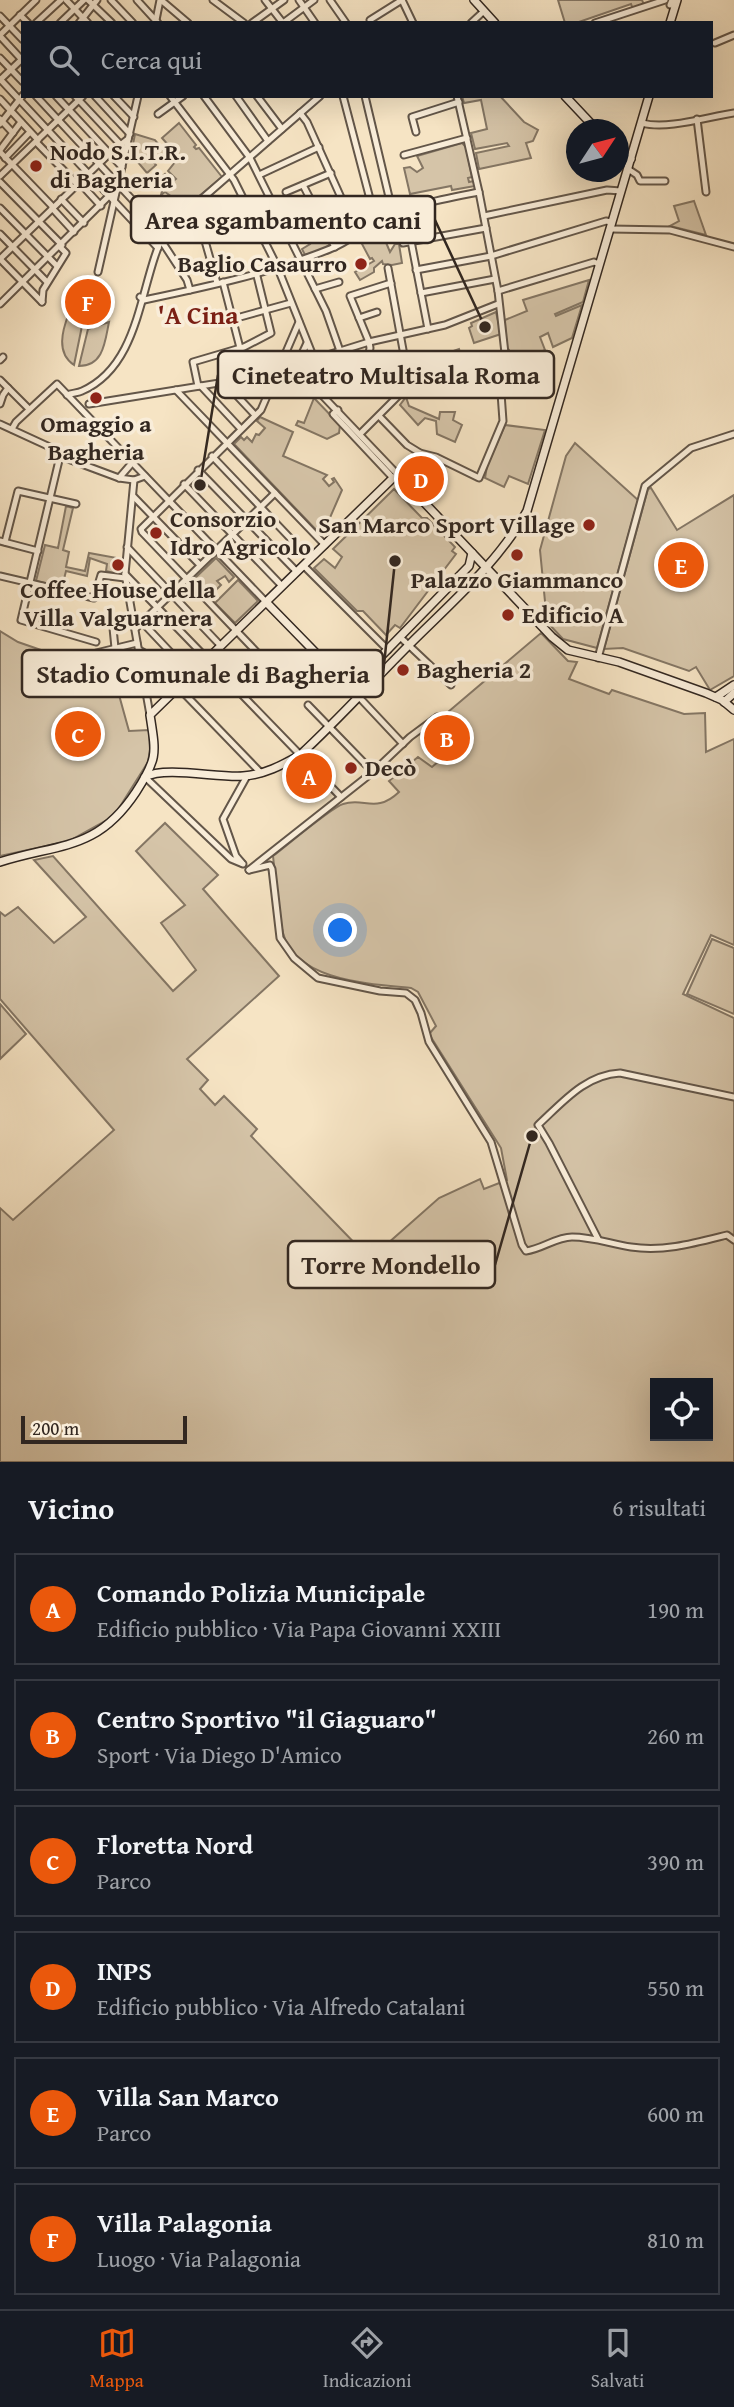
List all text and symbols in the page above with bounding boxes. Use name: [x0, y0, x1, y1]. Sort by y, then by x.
search box: [21, 21, 713, 98]
text: Cerca qui: [101, 40, 202, 79]
icon: search: [45, 41, 83, 79]
north arrow: [566, 119, 629, 182]
place label: Nodo S.I.T.R. di Bagheria: [50, 134, 186, 197]
marker: Nodo S.I.T.R. di Bagheria: [28, 158, 44, 174]
callout: Area sgambamento cani: [131, 196, 435, 243]
text: Area sgambamento cani: [145, 200, 421, 239]
place label: Baglio Casaurro: [178, 246, 347, 281]
marker: Baglio Casaurro: [353, 256, 369, 272]
pin: F: [65, 276, 111, 328]
district label: 'A Cina: [157, 295, 239, 334]
callout: Cineteatro Multisala Roma: [218, 351, 554, 398]
text: Cineteatro Multisala Roma: [232, 355, 541, 394]
marker: Omaggio a Bagheria: [88, 390, 104, 406]
place label: Omaggio a Bagheria: [40, 406, 152, 469]
pin: D: [398, 453, 444, 505]
place label: Consorzio Idro Agricolo: [170, 501, 311, 564]
place label: San Marco Sport Village: [318, 507, 575, 542]
marker: San Marco Sport Village: [581, 517, 597, 533]
marker: Consorzio Idro Agricolo: [148, 525, 164, 541]
pin: E: [658, 539, 704, 591]
marker: Palazzo Giammanco: [509, 547, 525, 563]
marker: Coffee House della Villa Valguarnera: [110, 557, 126, 573]
place label: Palazzo Giammanco: [411, 562, 624, 597]
place label: Coffee House della Villa Valguarnera: [20, 572, 216, 635]
place label: Edificio A: [522, 597, 624, 632]
marker: Edificio A: [500, 607, 516, 623]
callout: Stadio Comunale di Bagheria: [22, 650, 383, 697]
place label: Bagheria 2: [417, 652, 531, 687]
text: Stadio Comunale di Bagheria: [36, 654, 370, 693]
marker: Bagheria 2: [395, 662, 411, 678]
pin: C: [55, 708, 101, 760]
pin: B: [424, 712, 470, 764]
pin: A: [286, 750, 332, 802]
place label: Decò: [365, 750, 416, 785]
marker: Decò: [343, 760, 359, 776]
your location: [323, 913, 357, 947]
callout: Torre Mondello: [288, 1241, 495, 1288]
text: Torre Mondello: [301, 1245, 481, 1284]
map controls: [650, 1378, 713, 1441]
button: locate: [650, 1378, 713, 1441]
scale bar: [21, 1413, 187, 1445]
text: 200 m: [32, 1414, 79, 1442]
text: Vicino: [28, 1486, 114, 1530]
text: 6 risultati: [612, 1491, 706, 1524]
text: Comando Polizia Municipale: [97, 1573, 425, 1612]
text: A: [46, 1593, 60, 1626]
text: 190 m: [647, 1593, 704, 1626]
text: Edificio pubblico · Via Papa Giovanni XXIII: [97, 1612, 501, 1645]
text: Centro Sportivo "il Giaguaro": [97, 1699, 437, 1738]
text: B: [46, 1719, 60, 1752]
text: 260 m: [647, 1719, 704, 1752]
text: Sport · Via Diego D'Amico: [97, 1738, 342, 1771]
text: Floretta Nord: [97, 1825, 253, 1864]
text: C: [46, 1845, 60, 1878]
text: 390 m: [647, 1845, 704, 1878]
text: Parco: [97, 1864, 151, 1897]
text: INPS: [97, 1951, 152, 1990]
text: D: [46, 1971, 60, 2004]
text: 550 m: [647, 1971, 704, 2004]
text: Edificio pubblico · Via Alfredo Catalani: [97, 1990, 465, 2023]
text: Villa San Marco: [97, 2077, 279, 2116]
text: E: [47, 2097, 59, 2130]
text: 600 m: [647, 2097, 704, 2130]
text: Parco: [97, 2116, 151, 2149]
text: Villa Palagonia: [97, 2203, 272, 2242]
text: F: [47, 2223, 59, 2256]
text: 810 m: [647, 2223, 704, 2256]
text: Luogo · Via Palagonia: [97, 2242, 301, 2275]
tab: Mappa: [90, 2324, 144, 2394]
tab: Indicazioni: [323, 2324, 412, 2394]
tab: Salvati: [591, 2324, 644, 2394]

